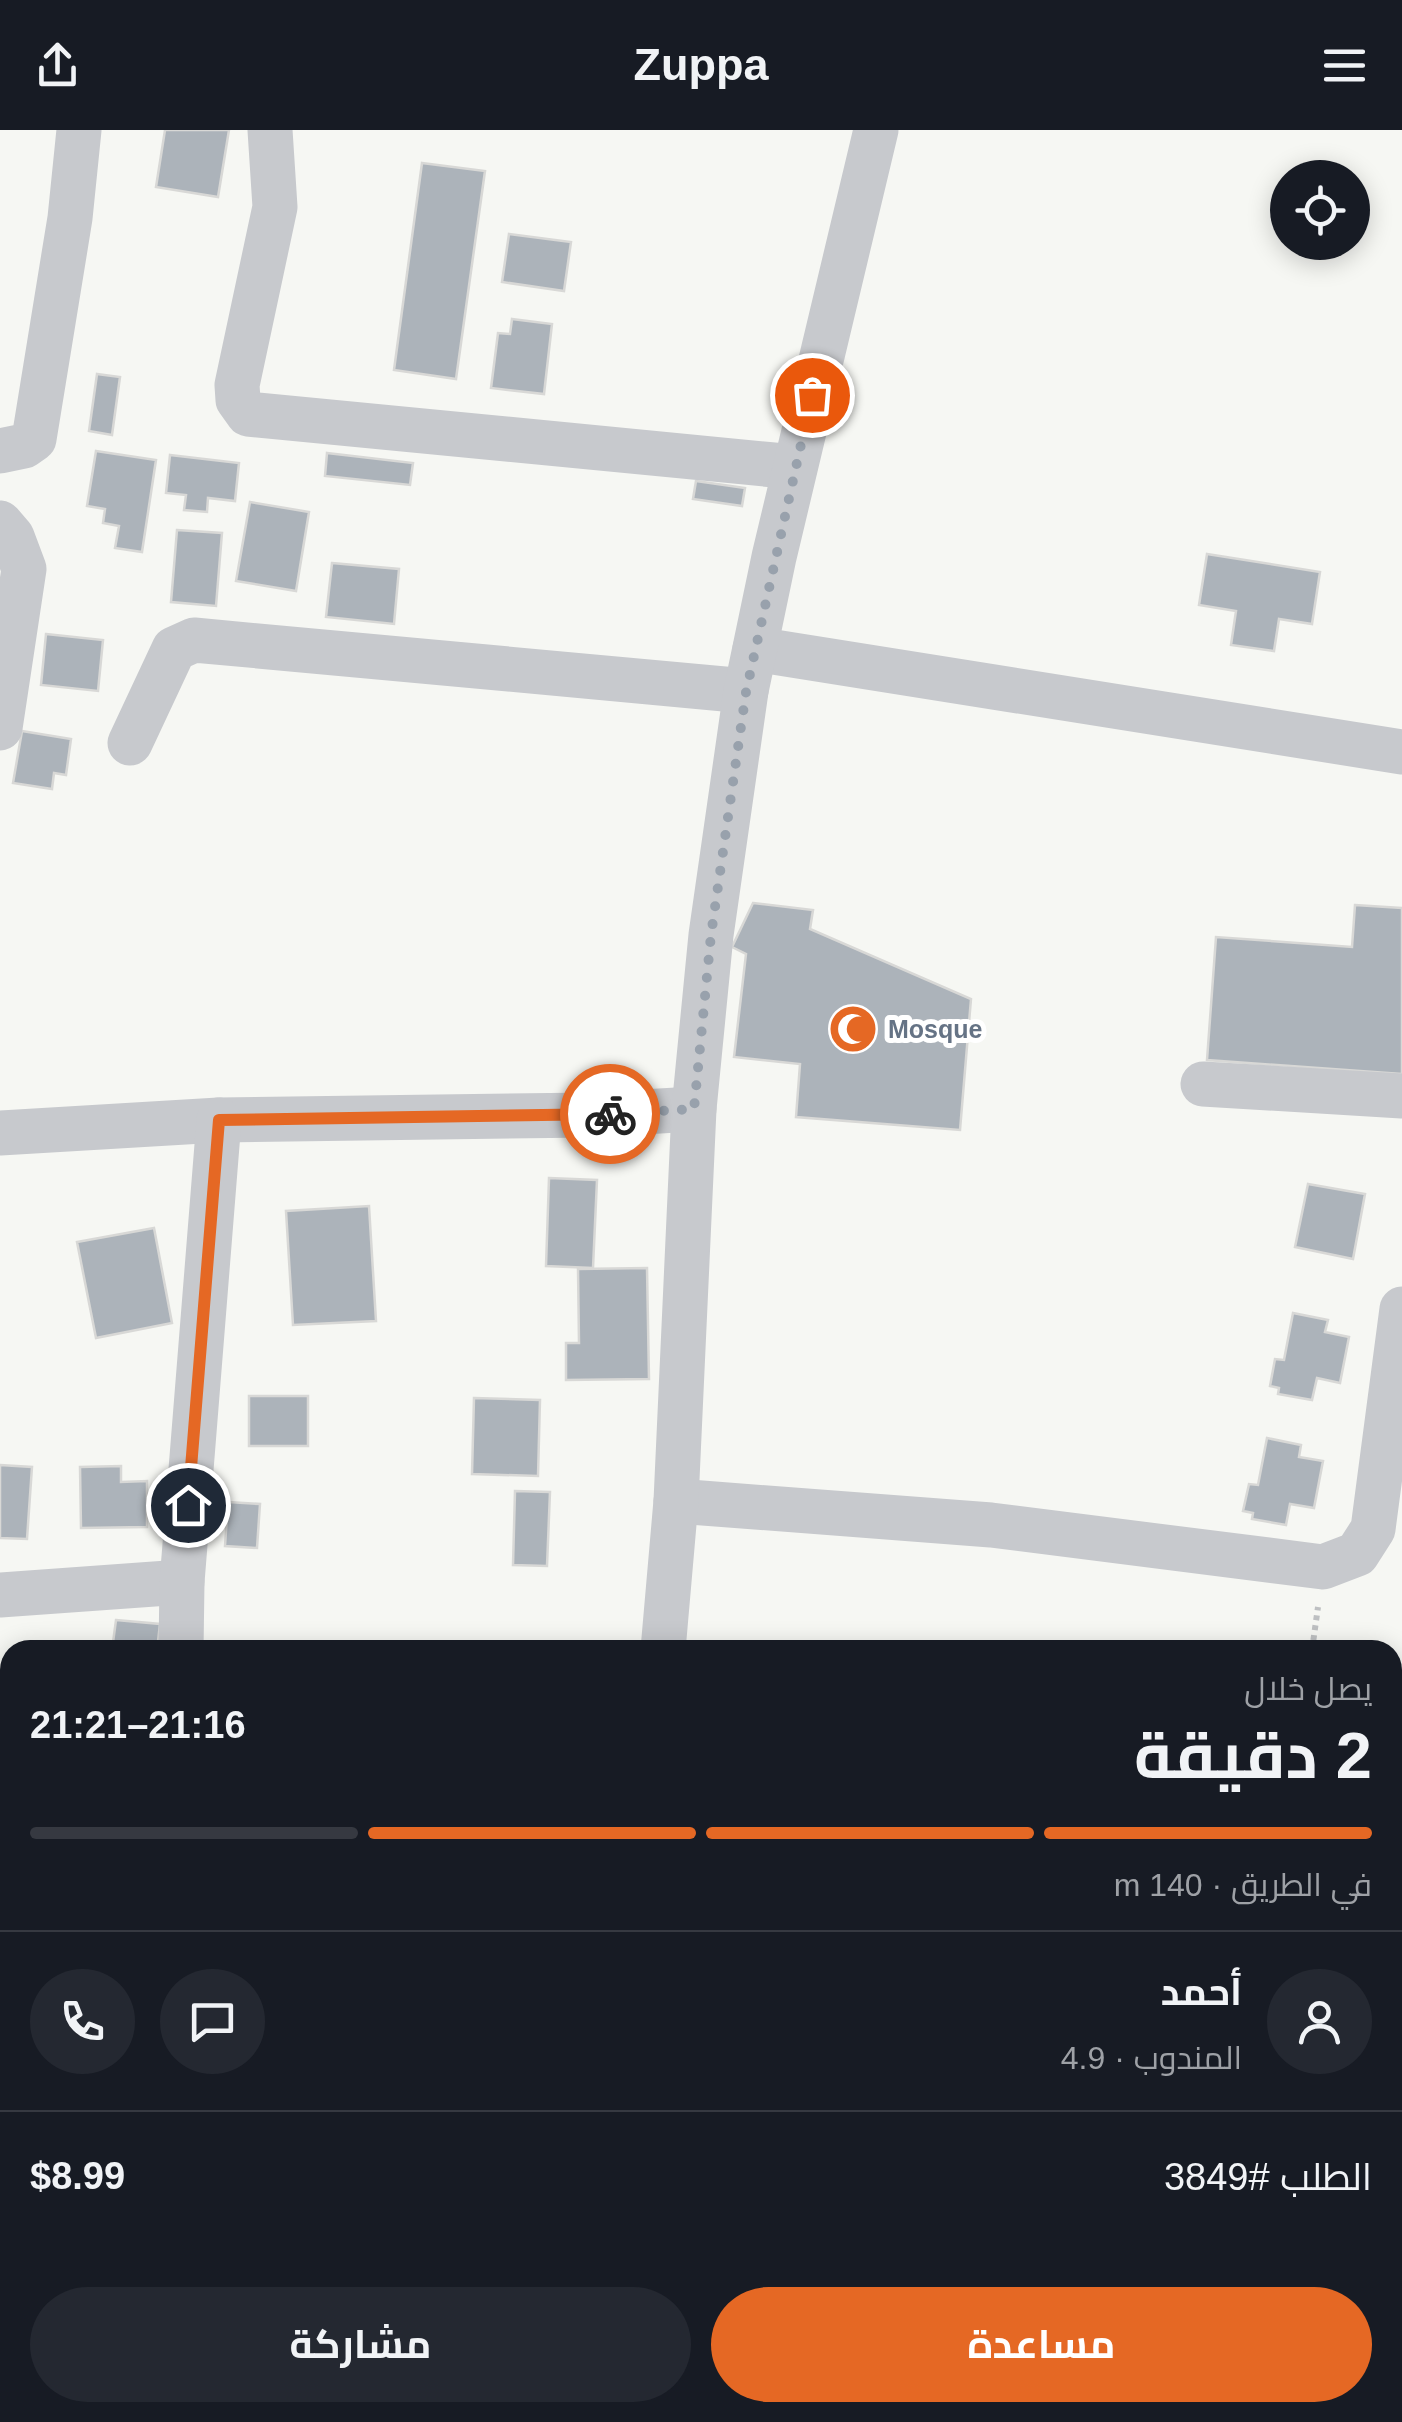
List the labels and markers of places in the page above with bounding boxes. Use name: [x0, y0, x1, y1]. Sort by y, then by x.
pin: [770, 353, 855, 438]
mosque icon: Mosque: [827, 1003, 879, 1055]
place label: Mosque: [888, 1015, 983, 1043]
pin: [146, 1463, 231, 1548]

